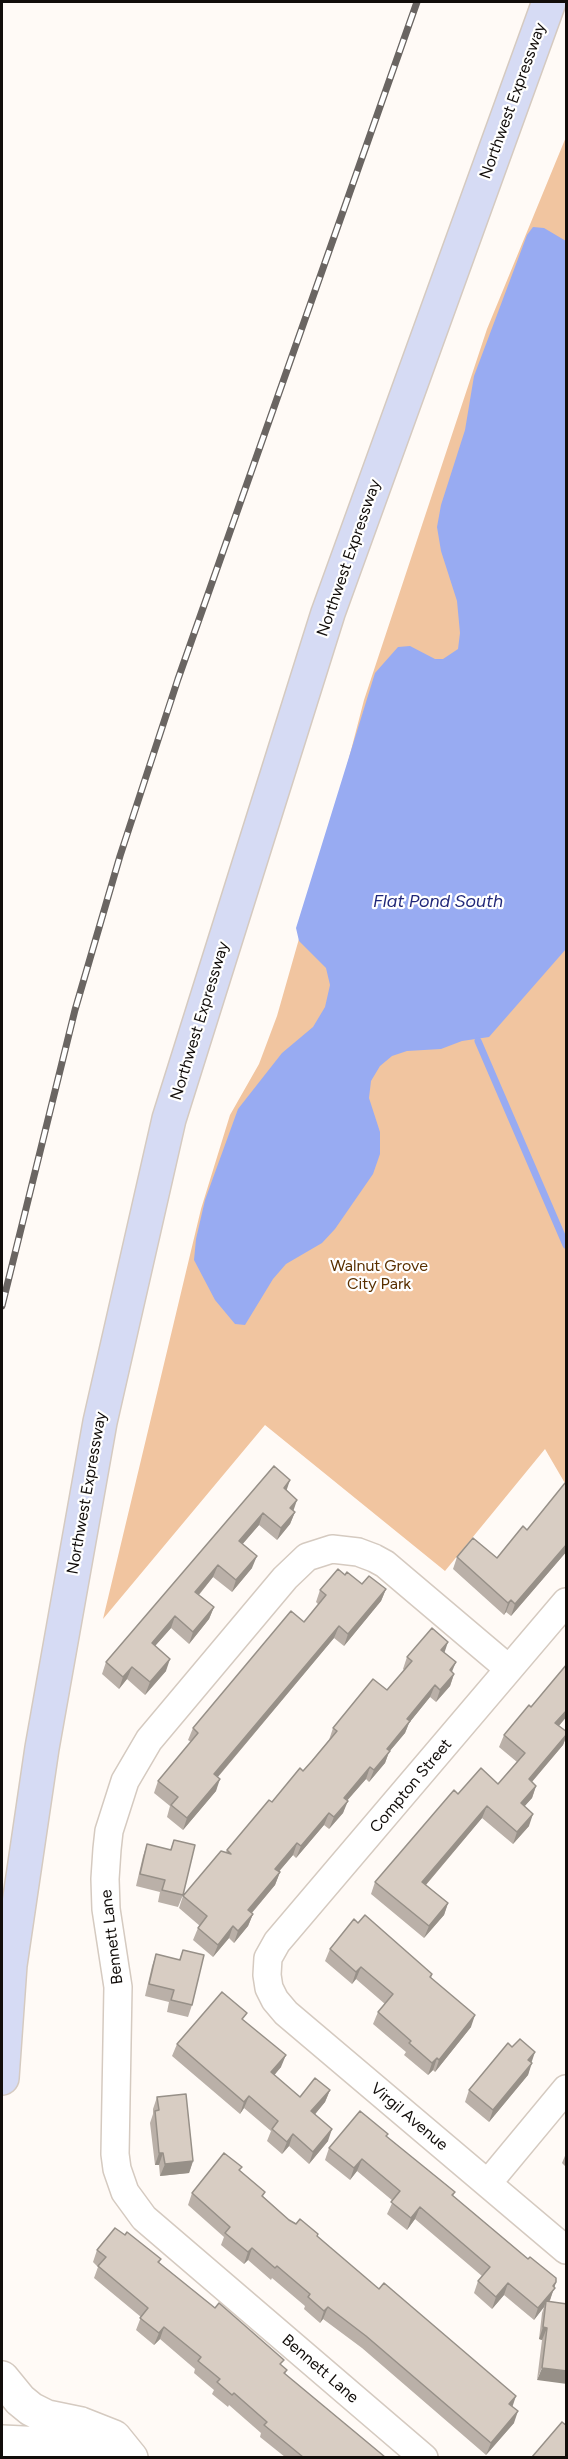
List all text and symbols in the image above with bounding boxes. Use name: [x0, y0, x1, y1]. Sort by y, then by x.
street label: Northwest Expressway: [476, 20, 550, 182]
street label: Northwest Expressway: [313, 477, 385, 639]
water label: Flat Pond South: [373, 891, 503, 913]
street label: Northwest Expressway: [167, 939, 233, 1103]
park label: Walnut Grove City Park: [330, 1256, 428, 1294]
street label: Northwest Expressway: [63, 1410, 111, 1576]
street label: Compton Street: [366, 1735, 456, 1837]
street label: Bennett Lane: [97, 1889, 127, 1985]
street label: Virgil Avenue: [366, 2079, 452, 2155]
street label: Bennett Lane: [278, 2330, 362, 2408]

